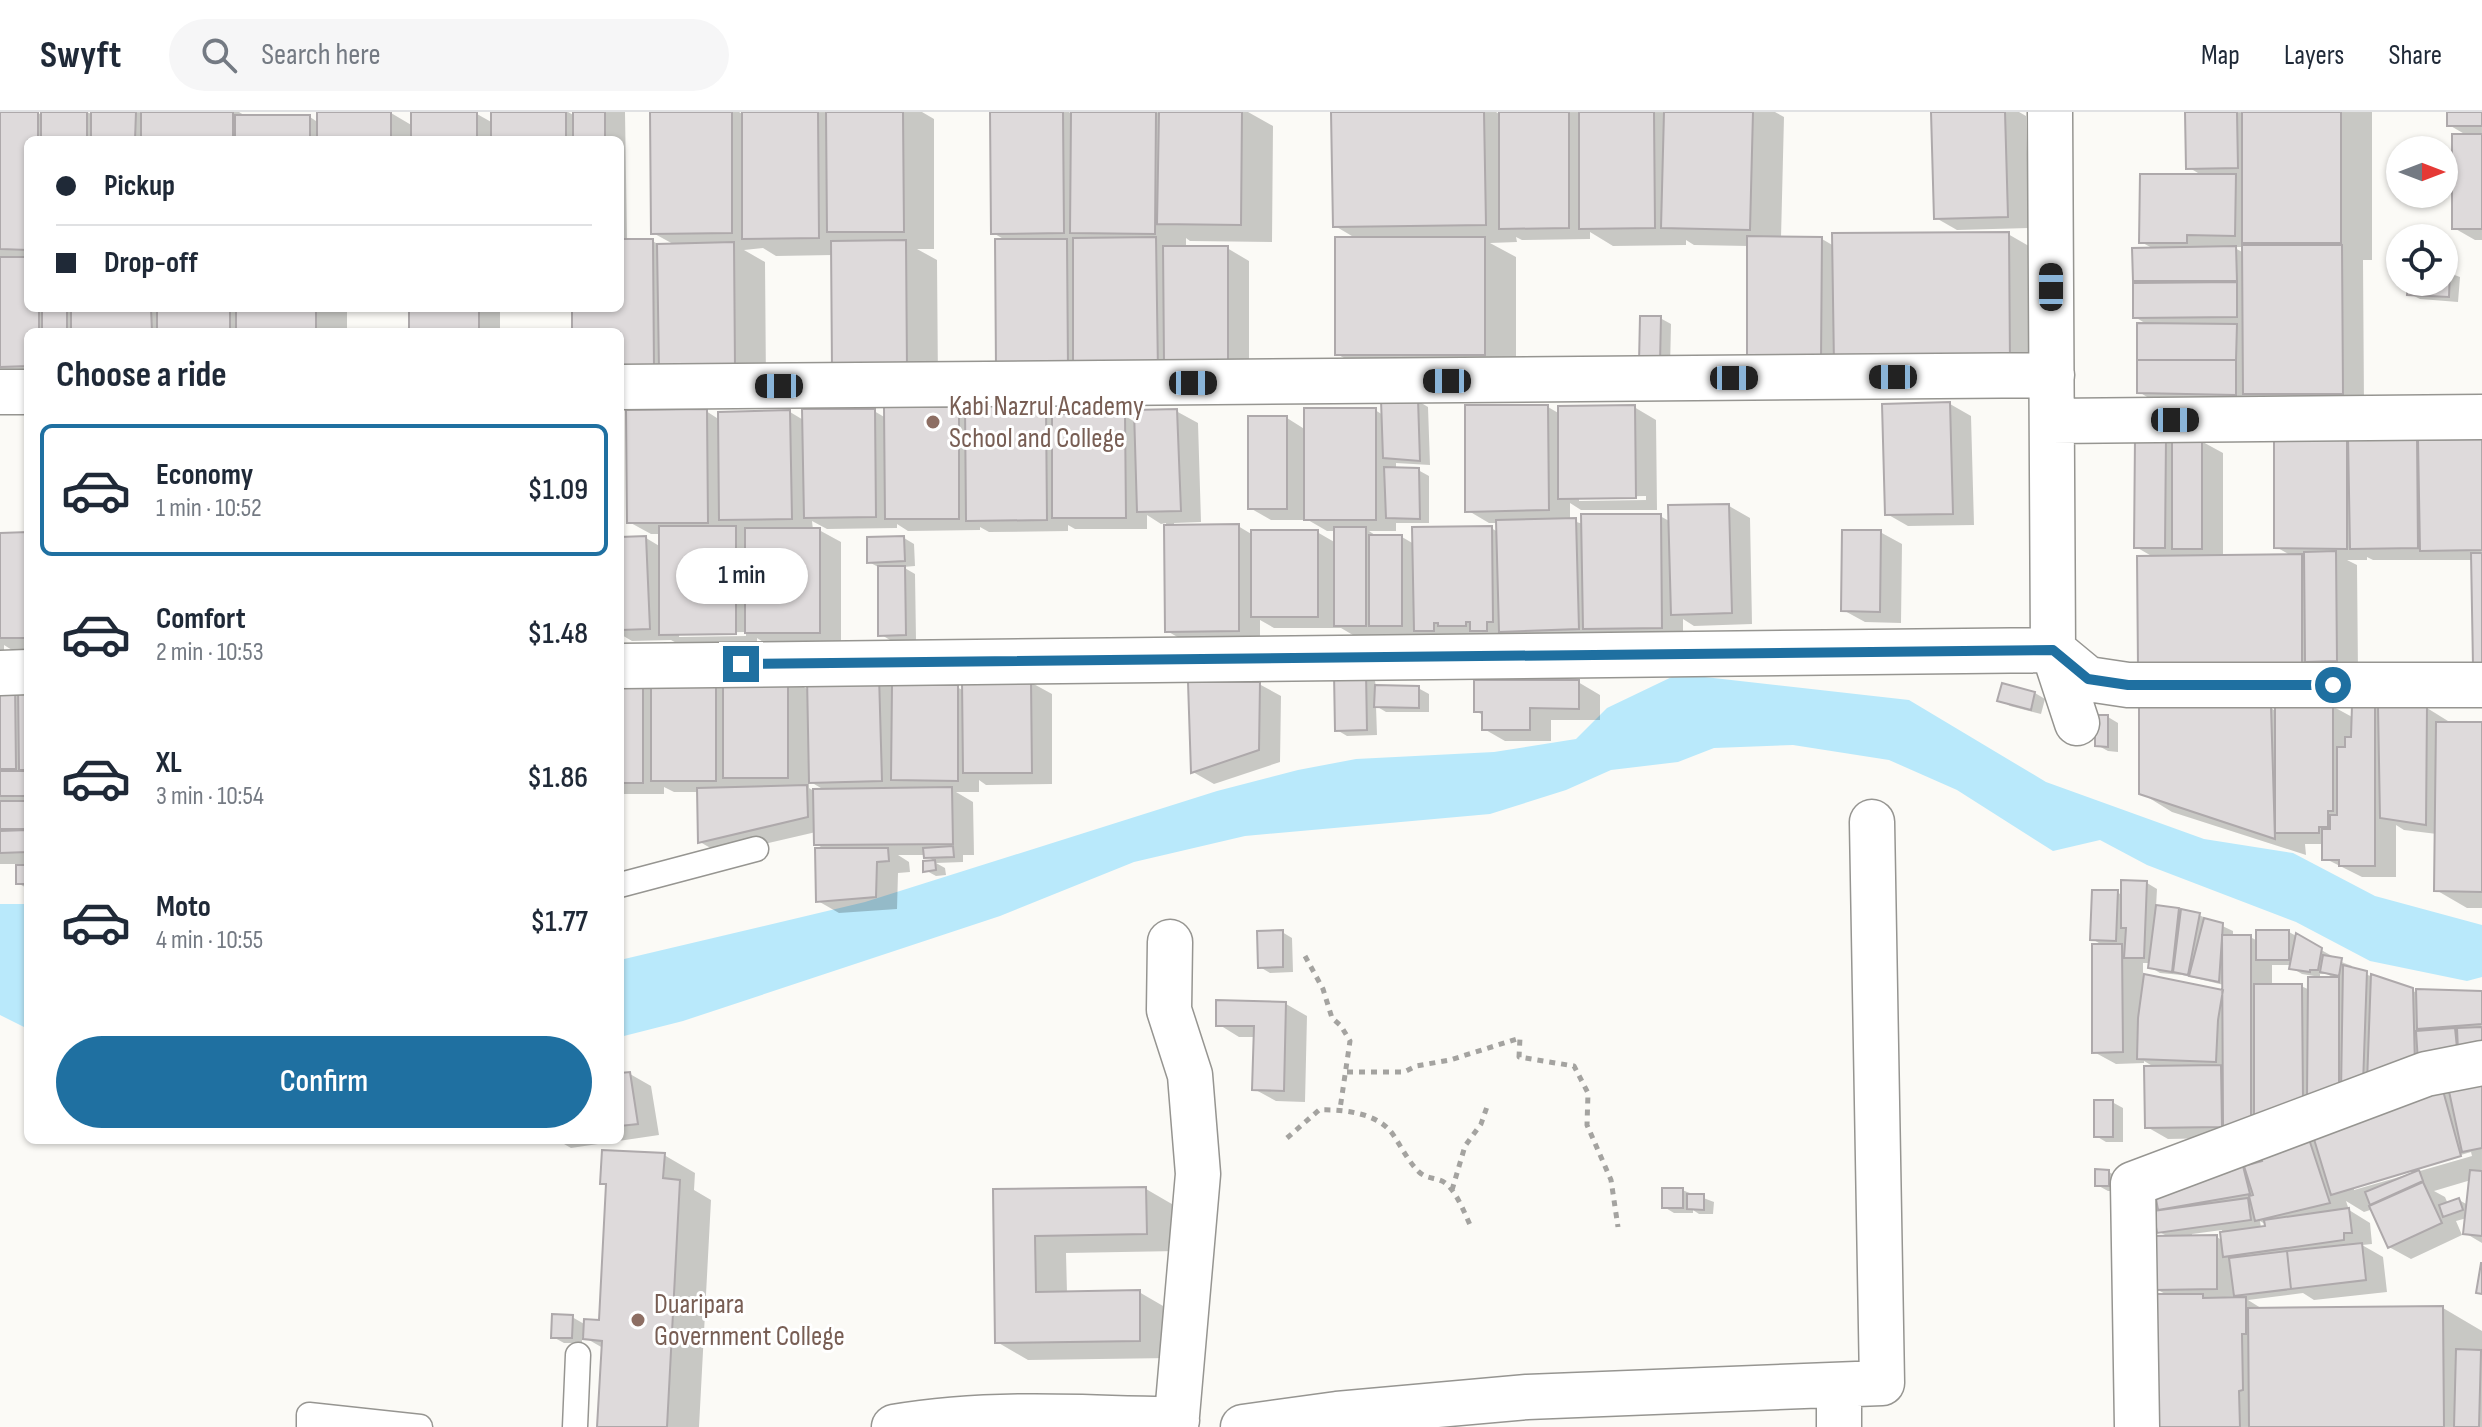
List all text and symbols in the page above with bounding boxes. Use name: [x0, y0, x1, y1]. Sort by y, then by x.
search box: [169, 19, 729, 91]
text: Swyft: [40, 33, 121, 78]
icon: search: [197, 33, 241, 77]
text: Search here: [261, 37, 381, 73]
text: Map: [2201, 39, 2240, 72]
text: Layers: [2284, 39, 2344, 72]
text: Share: [2388, 39, 2442, 72]
north arrow: [2386, 136, 2458, 208]
map controls: [2386, 136, 2458, 296]
text: Pickup: [104, 168, 175, 204]
button: locate: [2386, 224, 2458, 296]
text: Drop-off: [104, 245, 198, 281]
car: [2039, 263, 2063, 311]
text: Choose a ride: [56, 354, 227, 397]
car: [1869, 365, 1917, 389]
car: [1710, 366, 1758, 390]
car: [1423, 369, 1471, 393]
car: [1169, 371, 1217, 395]
car: [755, 374, 803, 398]
place label: Kabi Nazrul Academy School and College: [949, 390, 1144, 455]
car: [2151, 408, 2199, 432]
marker: Kabi Nazrul Academy School and College: [924, 413, 942, 431]
icon: car: [60, 454, 132, 526]
text: Economy: [156, 457, 253, 493]
text: $1.09: [528, 472, 588, 508]
text: 1 min · 10:52: [156, 493, 262, 524]
callout: 1 min: [675, 548, 807, 604]
text: 1 min: [718, 560, 766, 591]
icon: car: [60, 598, 132, 670]
text: Comfort: [156, 601, 246, 637]
text: $1.48: [527, 616, 588, 652]
text: 2 min · 10:53: [156, 637, 264, 668]
route end: [723, 646, 759, 682]
route start: [2315, 667, 2351, 703]
icon: car: [60, 742, 132, 814]
text: XL: [156, 745, 182, 781]
text: $1.86: [527, 760, 588, 796]
text: 3 min · 10:54: [156, 781, 264, 812]
icon: car: [60, 886, 132, 958]
text: Moto: [156, 889, 211, 925]
text: $1.77: [530, 904, 588, 940]
text: 4 min · 10:55: [156, 925, 263, 956]
button: Confirm: [56, 1036, 592, 1128]
place label: Duaripara Government College: [654, 1288, 845, 1353]
marker: Duaripara Government College: [629, 1311, 647, 1329]

